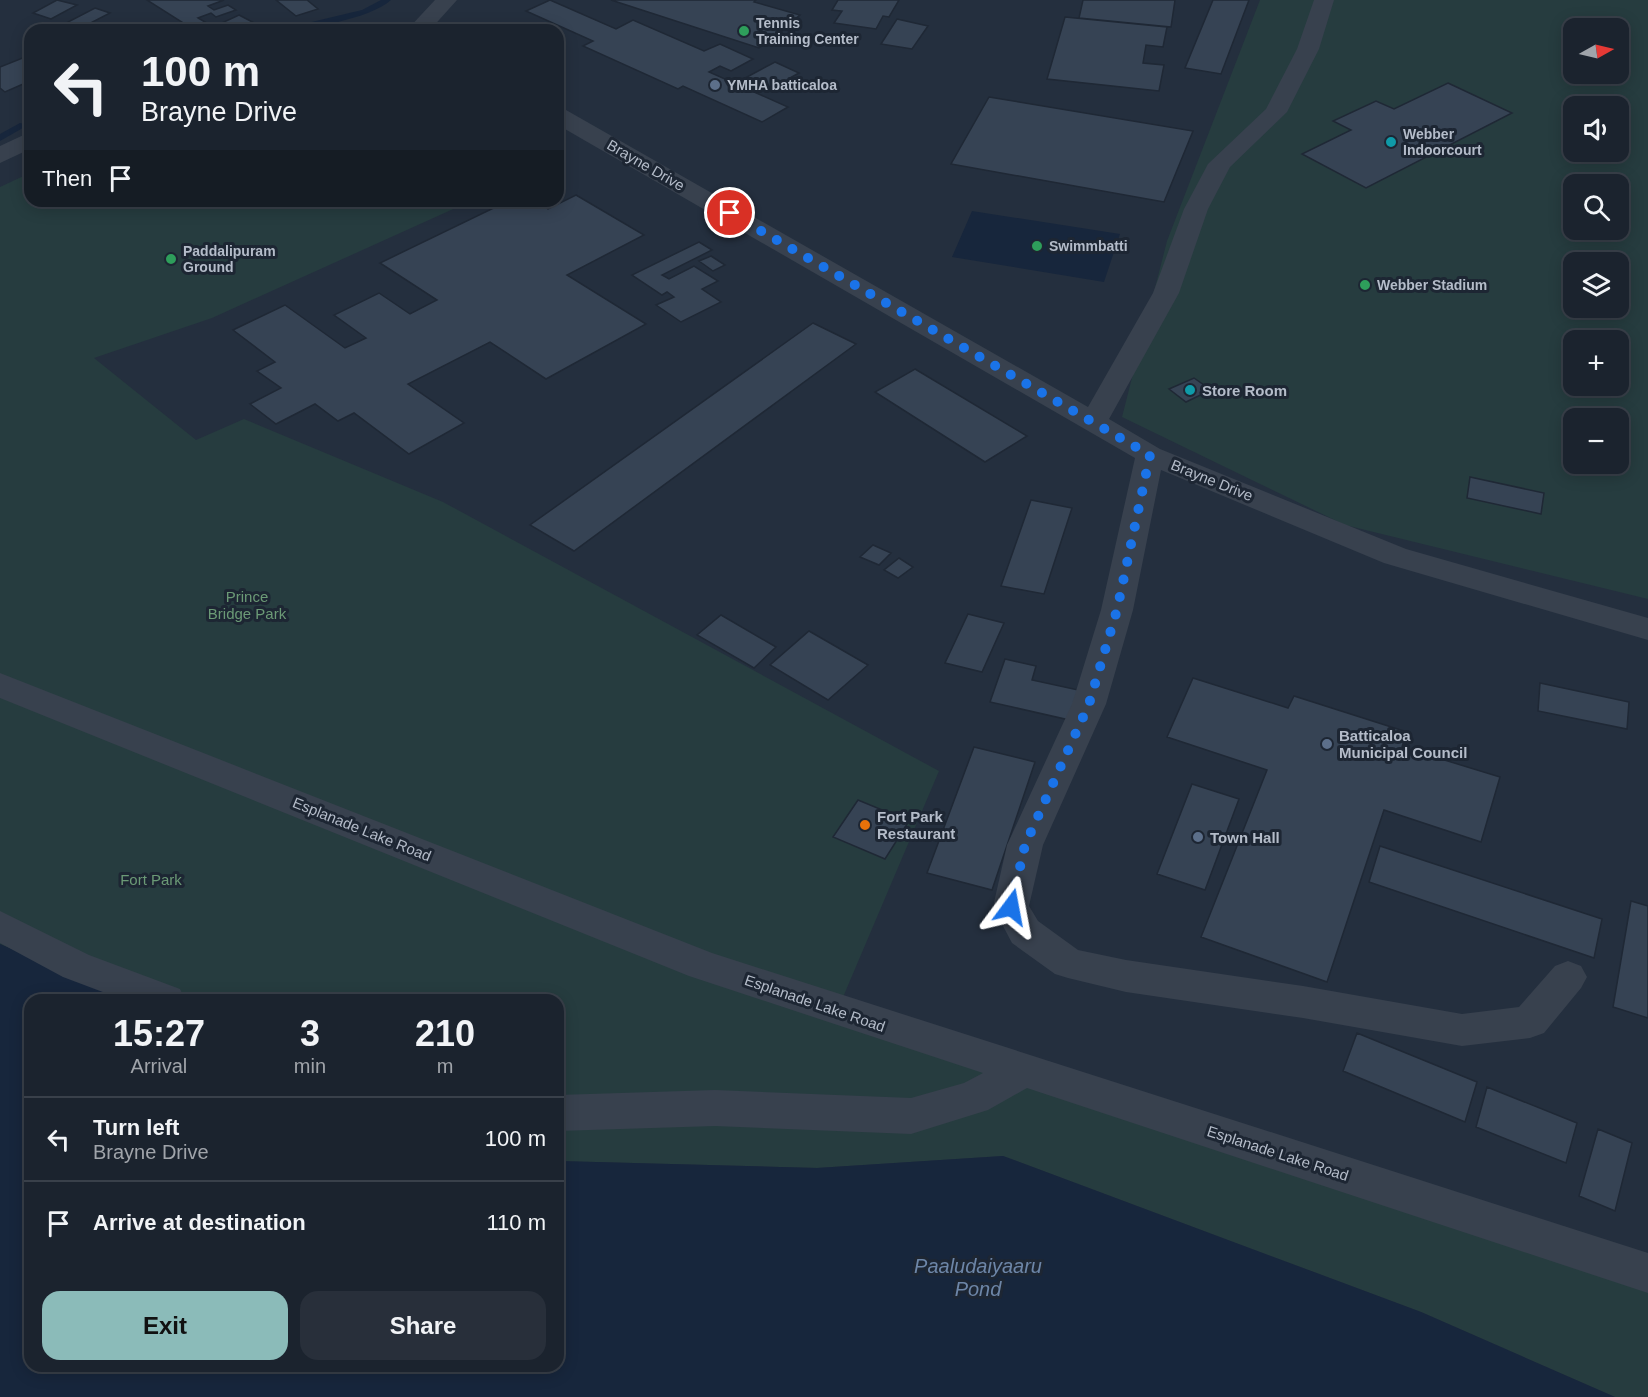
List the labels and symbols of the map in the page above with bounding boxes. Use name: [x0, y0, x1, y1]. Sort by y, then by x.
place label: Tennis Training Center: [756, 15, 859, 47]
north arrow: [1563, 18, 1629, 84]
marker: Tennis Training Center: [737, 24, 751, 38]
place label: YMHA batticaloa: [727, 77, 837, 93]
marker: YMHA batticaloa: [708, 78, 722, 92]
place label: Webber Indoorcourt: [1403, 126, 1482, 158]
marker: Webber Indoorcourt: [1384, 135, 1398, 149]
street label: Brayne Drive: [604, 136, 688, 194]
pin: [704, 187, 755, 238]
place label: Swimmbatti: [1049, 238, 1128, 254]
marker: Swimmbatti: [1030, 239, 1044, 253]
place label: Paddalipuram Ground: [183, 243, 276, 275]
marker: Paddalipuram Ground: [164, 252, 178, 266]
place label: Webber Stadium: [1377, 277, 1487, 293]
marker: Webber Stadium: [1358, 278, 1372, 292]
place label: Store Room: [1202, 382, 1287, 399]
marker: Store Room: [1183, 383, 1197, 397]
street label: Brayne Drive: [1169, 456, 1255, 504]
park label: Prince Bridge Park: [208, 588, 287, 622]
place label: Batticaloa Municipal Council: [1339, 727, 1467, 761]
marker: Batticaloa Municipal Council: [1320, 737, 1334, 751]
street label: Esplanade Lake Road: [290, 793, 434, 865]
place label: Fort Park Restaurant: [877, 808, 955, 842]
marker: Fort Park Restaurant: [858, 818, 872, 832]
place label: Town Hall: [1210, 829, 1280, 846]
marker: Town Hall: [1191, 830, 1205, 844]
park label: Fort Park: [120, 871, 182, 888]
position arrow: [979, 875, 1043, 939]
street label: Esplanade Lake Road: [742, 971, 888, 1035]
street label: Esplanade Lake Road: [1205, 1122, 1351, 1184]
water label: Paaludaiyaaru Pond: [914, 1255, 1042, 1300]

